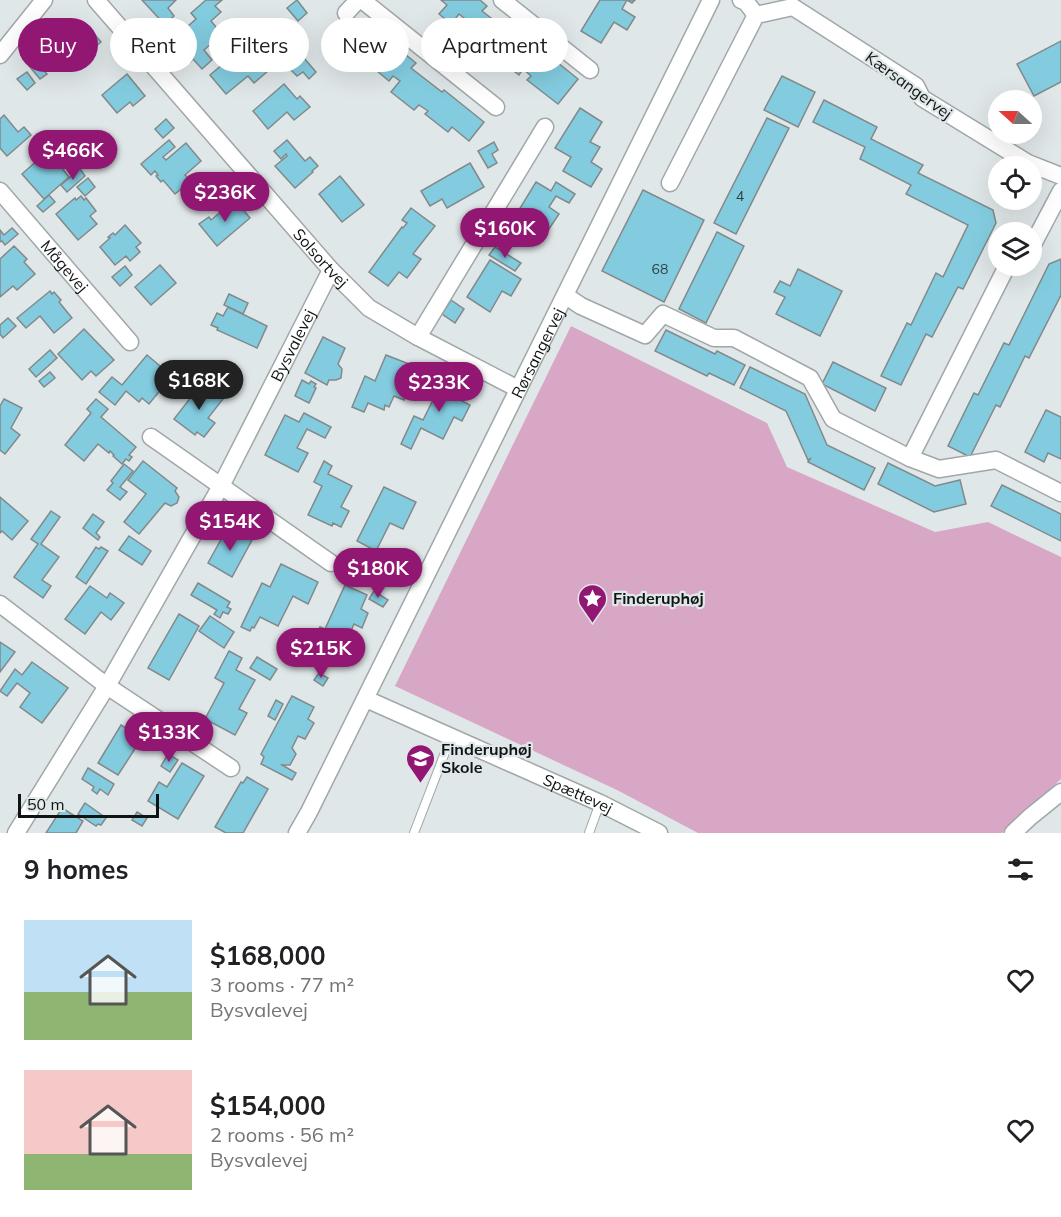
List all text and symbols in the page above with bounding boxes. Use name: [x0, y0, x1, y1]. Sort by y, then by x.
chip: Buy: [18, 18, 98, 72]
chip: Rent: [110, 18, 197, 72]
chip: Filters: [209, 18, 309, 72]
chip: New: [321, 18, 409, 72]
chip: Apartment: [421, 18, 568, 72]
street label: Kærsangervej: [862, 47, 956, 123]
north arrow: [988, 90, 1042, 144]
map controls: [988, 90, 1042, 276]
pin: $466K: [31, 130, 115, 181]
text: $466K: [42, 137, 104, 162]
button: locate: [988, 156, 1042, 210]
pin: $236K: [183, 172, 267, 223]
text: $236K: [194, 179, 256, 204]
house number: 4: [736, 187, 745, 205]
pin: $160K: [463, 208, 547, 259]
text: $160K: [474, 215, 536, 240]
button: layers: [988, 222, 1042, 276]
street label: Solsortvej: [289, 224, 353, 292]
street label: Mågevej: [37, 236, 93, 296]
house number: 68: [652, 260, 668, 278]
street label: Rørsangervej: [507, 304, 568, 401]
street label: Bysvalevej: [266, 306, 319, 385]
pin: $168K: [157, 360, 241, 411]
pin: $233K: [397, 362, 481, 413]
text: $168K: [168, 367, 230, 392]
text: $233K: [408, 369, 470, 394]
pin: $154K: [188, 501, 272, 552]
text: $154K: [199, 508, 261, 533]
pin: $180K: [336, 548, 420, 599]
text: $180K: [347, 555, 409, 580]
place icon: Finderuphøj: [576, 582, 608, 624]
place label: Finderuphøj: [613, 588, 704, 608]
pin: $215K: [279, 628, 363, 679]
text: $215K: [290, 635, 352, 660]
pin: $133K: [127, 712, 211, 763]
text: $133K: [138, 719, 200, 744]
place label: Finderuphøj Skole: [441, 739, 532, 777]
school or university icon: Finderuphøj Skole: [404, 742, 436, 784]
street label: Spættevej: [540, 769, 616, 818]
scale bar: [18, 791, 159, 818]
text: 50 m: [27, 794, 64, 814]
text: 9 homes: [24, 853, 128, 886]
icon: filters: [1004, 853, 1037, 886]
text: $168,000: [210, 939, 326, 972]
icon: home: [72, 944, 144, 1016]
icon: heart: [1004, 964, 1037, 997]
text: 3 rooms · 77 m²: [210, 972, 354, 997]
text: Bysvalevej: [210, 997, 308, 1022]
text: $154,000: [210, 1089, 326, 1122]
icon: home: [72, 1094, 144, 1166]
icon: heart: [1004, 1114, 1037, 1147]
text: 2 rooms · 56 m²: [210, 1122, 354, 1147]
text: Bysvalevej: [210, 1147, 308, 1172]

